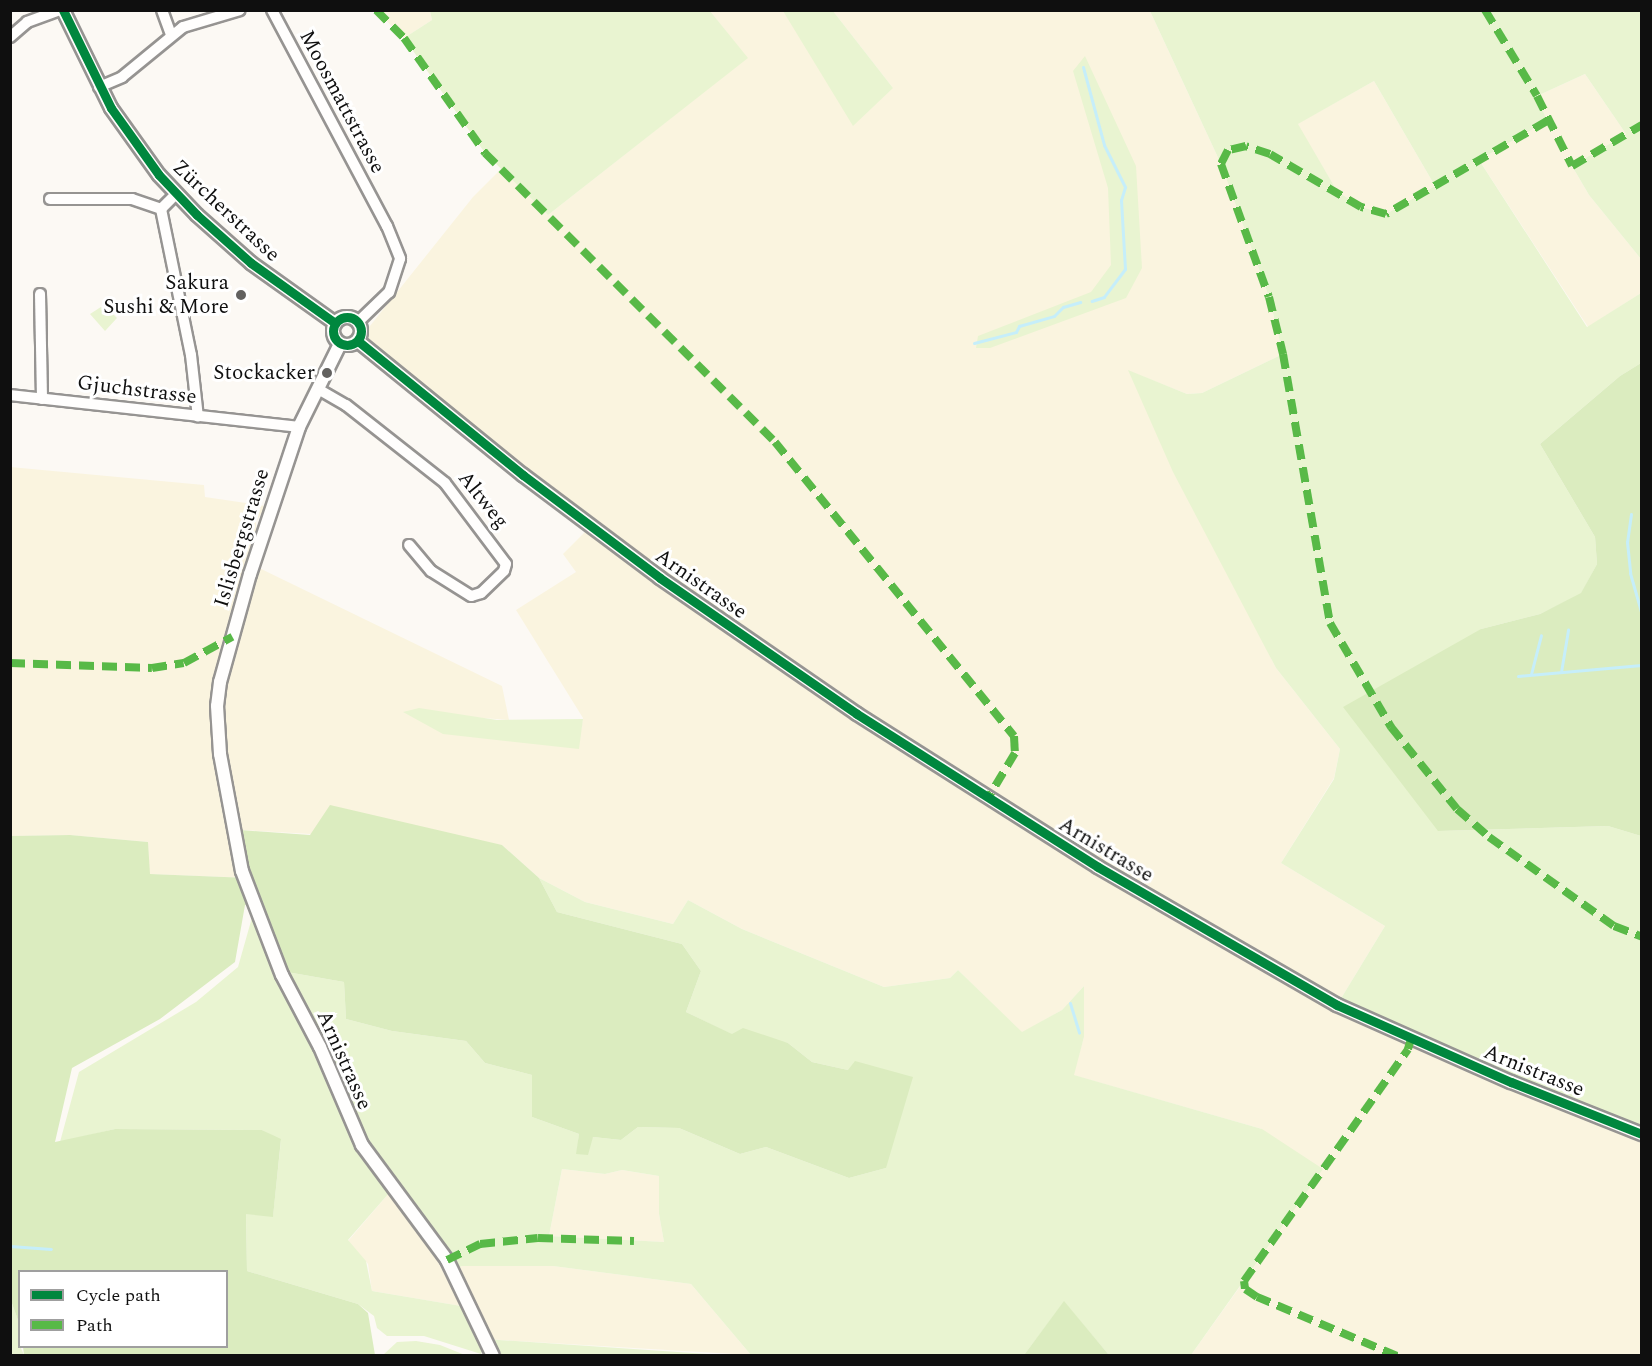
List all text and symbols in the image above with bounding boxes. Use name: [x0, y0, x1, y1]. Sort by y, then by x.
street label: Moosmattstrasse: [294, 26, 390, 178]
street label: Zürcherstrasse: [167, 155, 285, 267]
place label: Sakura Sushi & More: [103, 270, 229, 320]
marker: Sakura Sushi & More: [234, 288, 248, 302]
place label: Stockacker: [213, 360, 315, 386]
marker: Stockacker: [320, 366, 334, 380]
street label: Gjuchstrasse: [76, 370, 198, 410]
street label: Islisbergstrasse: [209, 466, 275, 610]
street label: Altweg: [452, 466, 514, 534]
street label: Arnistrasse: [650, 543, 752, 625]
street label: Arnistrasse: [1054, 812, 1158, 888]
street label: Arnistrasse: [311, 1006, 377, 1114]
street label: Arnistrasse: [1480, 1039, 1588, 1103]
legend: [18, 1270, 228, 1348]
text: Cycle path: [76, 1282, 161, 1309]
text: Path: [76, 1312, 113, 1339]

